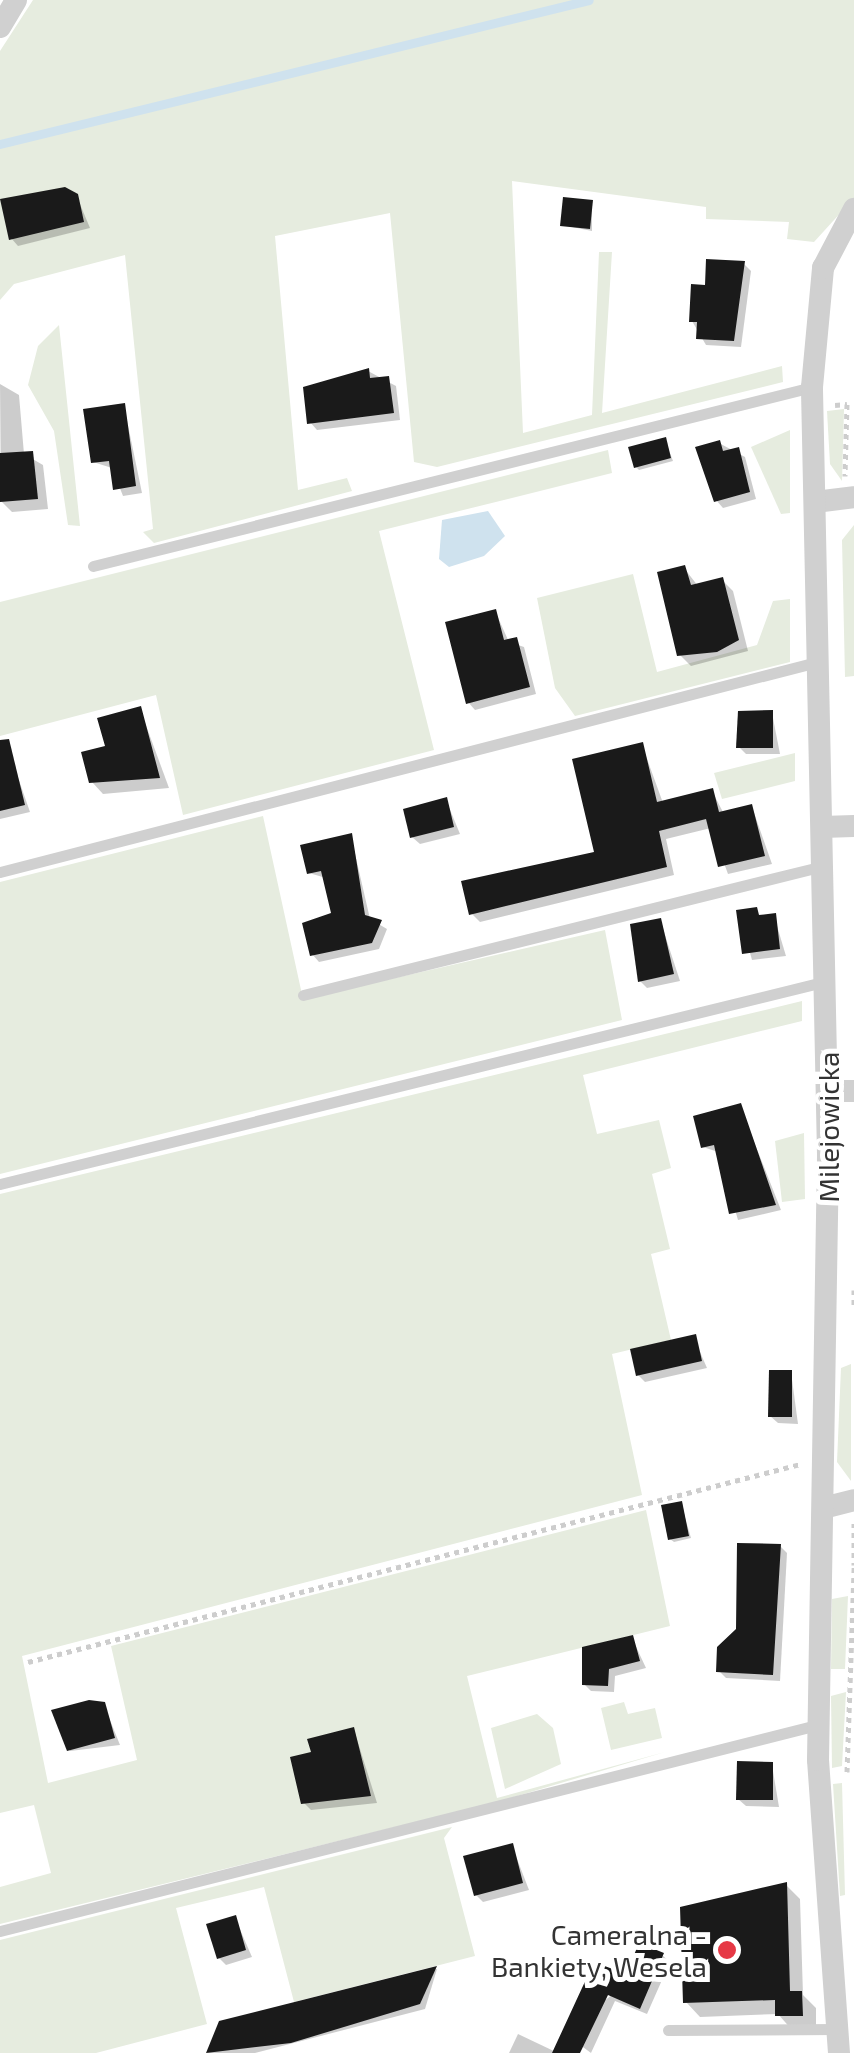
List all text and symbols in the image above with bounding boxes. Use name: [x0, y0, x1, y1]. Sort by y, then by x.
street label: Milejowicka: [811, 1051, 845, 1203]
place label: Cameralna - Bankiety, Wesela: [491, 1917, 707, 1983]
marker: Cameralna - Bankiety, Wesela: [716, 1939, 738, 1961]

